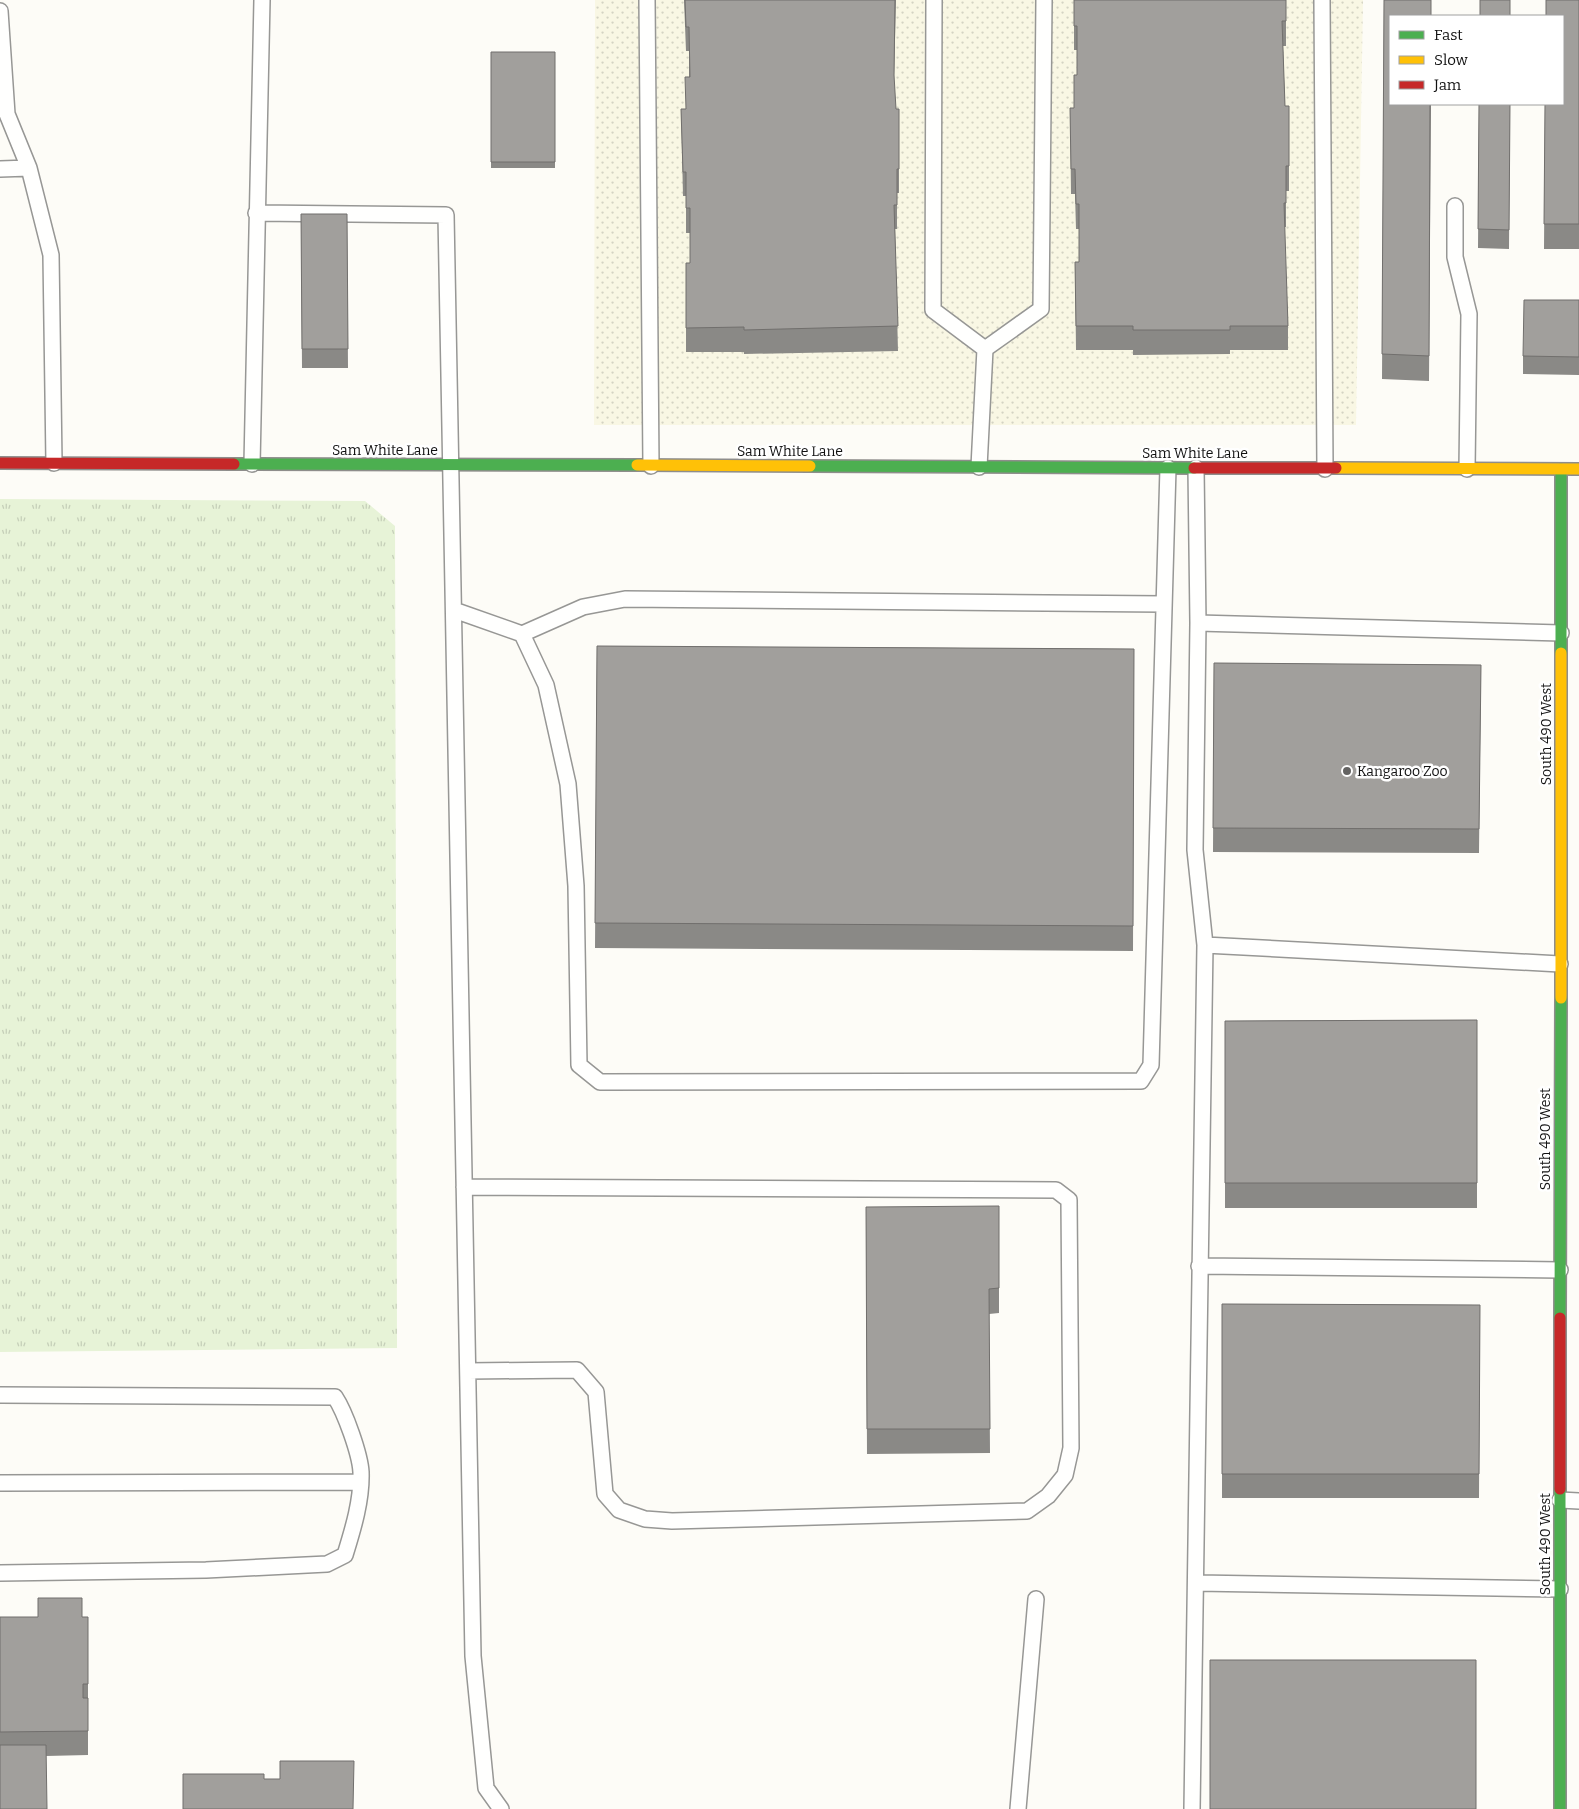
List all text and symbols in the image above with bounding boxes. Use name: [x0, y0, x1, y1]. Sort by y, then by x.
legend: [1389, 15, 1564, 105]
text: Fast: [1434, 26, 1463, 44]
text: Slow: [1434, 51, 1469, 69]
text: Jam: [1433, 76, 1462, 94]
street label: Sam White Lane: [332, 442, 438, 459]
street label: Sam White Lane: [737, 443, 843, 460]
street label: Sam White Lane: [1142, 445, 1248, 462]
street label: South 490 West: [1538, 683, 1555, 785]
place label: Kangaroo Zoo: [1357, 763, 1448, 780]
marker: Kangaroo Zoo: [1341, 765, 1353, 777]
street label: South 490 West: [1537, 1088, 1554, 1190]
street label: South 490 West: [1537, 1493, 1554, 1595]

